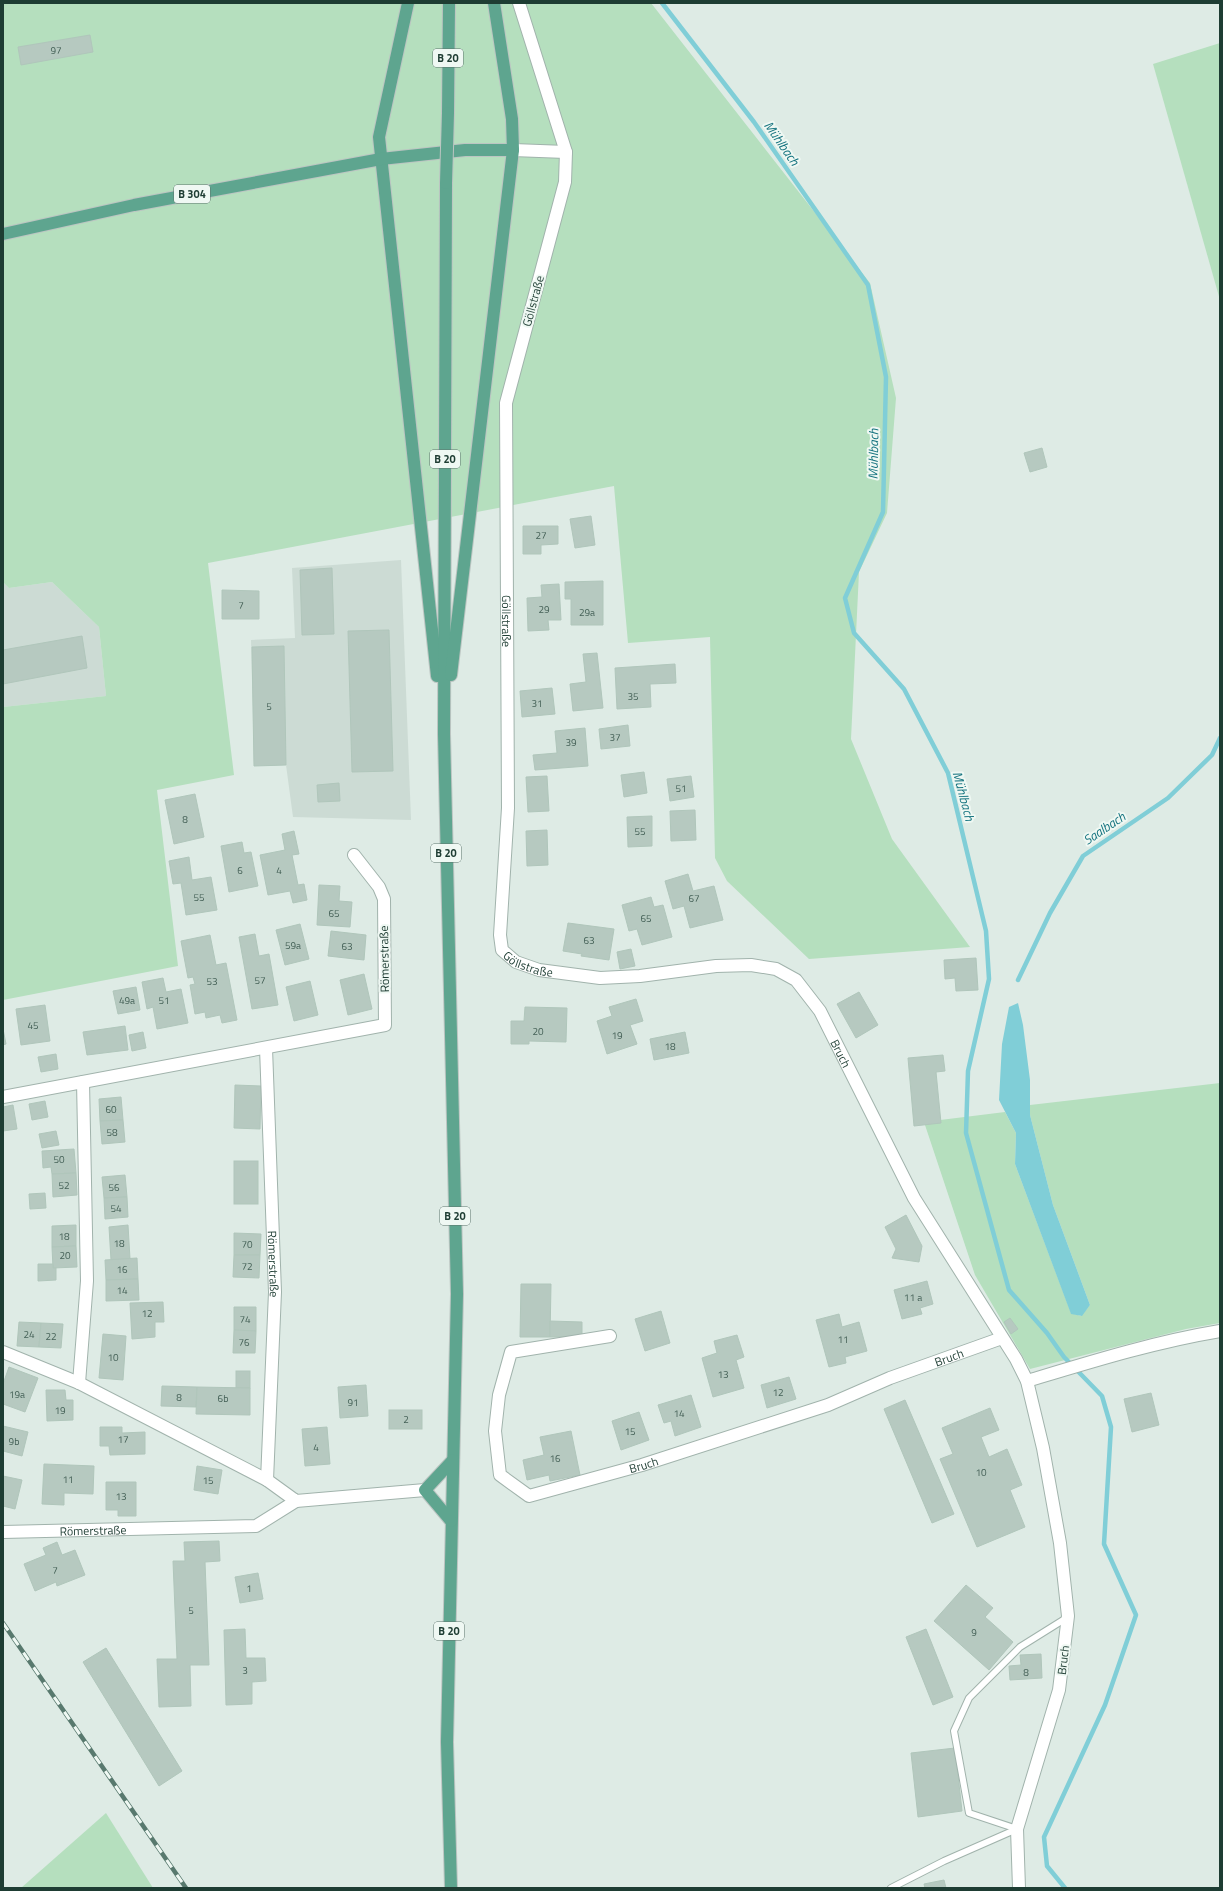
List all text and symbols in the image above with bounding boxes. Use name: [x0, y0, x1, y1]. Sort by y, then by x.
house number: 97: [50, 43, 62, 58]
road number: B 20: [433, 49, 463, 67]
water label: Mühlbach: [759, 117, 805, 170]
road number: B 304: [174, 185, 210, 203]
street label: Göllstraße: [517, 273, 549, 329]
water label: Mühlbach: [863, 428, 883, 479]
road number: B 20: [430, 450, 460, 468]
house number: 27: [535, 528, 547, 543]
street label: Göllstraße: [497, 595, 517, 647]
house number: 7: [238, 598, 244, 613]
house number: 29: [538, 602, 550, 617]
house number: 29a: [579, 605, 595, 620]
house number: 35: [627, 689, 639, 704]
house number: 31: [531, 696, 543, 711]
house number: 5: [266, 699, 272, 714]
house number: 37: [609, 730, 621, 745]
house number: 39: [565, 735, 577, 750]
water label: Mühlbach: [948, 769, 980, 824]
house number: 51: [675, 781, 687, 796]
water label: Saalbach: [1079, 806, 1130, 849]
house number: 8: [182, 812, 188, 827]
house number: 55: [634, 824, 646, 839]
road number: B 20: [431, 844, 461, 862]
house number: 6: [237, 863, 243, 878]
house number: 4: [276, 863, 282, 878]
house number: 55: [193, 890, 205, 905]
house number: 67: [688, 891, 700, 906]
house number: 65: [328, 906, 340, 921]
house number: 65: [640, 911, 652, 926]
street label: Römerstraße: [374, 925, 394, 993]
house number: 63: [583, 933, 595, 948]
house number: 59a: [285, 938, 301, 953]
house number: 63: [341, 939, 353, 954]
street label: Göllstraße: [499, 946, 554, 981]
house number: 57: [254, 973, 266, 988]
house number: 53: [206, 974, 218, 989]
house number: 49a: [119, 993, 135, 1008]
house number: 51: [158, 993, 170, 1008]
house number: 45: [27, 1018, 39, 1033]
house number: 20: [532, 1024, 544, 1039]
house number: 19: [611, 1028, 623, 1043]
street label: Bruch: [826, 1036, 856, 1071]
house number: 18: [664, 1039, 676, 1054]
house number: 60: [105, 1102, 117, 1117]
house number: 58: [106, 1125, 118, 1140]
house number: 50: [53, 1152, 65, 1167]
house number: 52: [58, 1178, 70, 1193]
house number: 56: [108, 1180, 120, 1195]
house number: 54: [110, 1201, 122, 1216]
road number: B 20: [440, 1207, 470, 1225]
house number: 18: [58, 1229, 70, 1244]
street label: Römerstraße: [263, 1230, 285, 1298]
house number: 18: [113, 1236, 125, 1251]
house number: 70: [241, 1237, 253, 1252]
house number: 20: [59, 1248, 71, 1263]
house number: 72: [241, 1259, 253, 1274]
house number: 16: [116, 1262, 128, 1277]
house number: 14: [116, 1283, 128, 1298]
house number: 11 a: [904, 1290, 922, 1305]
house number: 12: [141, 1306, 153, 1321]
house number: 74: [239, 1312, 251, 1327]
house number: 24: [23, 1327, 35, 1342]
house number: 22: [45, 1329, 57, 1344]
house number: 11: [837, 1332, 849, 1347]
house number: 76: [238, 1335, 250, 1350]
street label: Bruch: [932, 1343, 966, 1371]
house number: 10: [107, 1350, 119, 1365]
house number: 13: [717, 1367, 729, 1382]
house number: 12: [772, 1385, 784, 1400]
house number: 19a: [9, 1387, 25, 1402]
house number: 8: [176, 1390, 182, 1405]
house number: 6b: [218, 1391, 228, 1406]
house number: 91: [347, 1395, 359, 1410]
house number: 19: [54, 1403, 66, 1418]
house number: 14: [673, 1406, 685, 1421]
house number: 2: [403, 1412, 409, 1427]
house number: 15: [624, 1424, 636, 1439]
house number: 17: [117, 1432, 129, 1447]
house number: 9b: [9, 1434, 19, 1449]
house number: 4: [313, 1440, 319, 1455]
house number: 16: [549, 1451, 561, 1466]
street label: Bruch: [627, 1451, 661, 1478]
house number: 10: [975, 1465, 987, 1480]
house number: 11: [62, 1472, 74, 1487]
house number: 15: [202, 1473, 214, 1488]
house number: 13: [115, 1489, 127, 1504]
street label: Römerstraße: [59, 1520, 127, 1540]
house number: 7: [52, 1563, 58, 1578]
house number: 1: [246, 1581, 252, 1596]
house number: 5: [188, 1603, 194, 1618]
road number: B 20: [434, 1622, 464, 1640]
house number: 9: [971, 1625, 977, 1640]
street label: Bruch: [1052, 1644, 1074, 1676]
house number: 3: [242, 1663, 248, 1678]
house number: 8: [1023, 1665, 1029, 1680]

